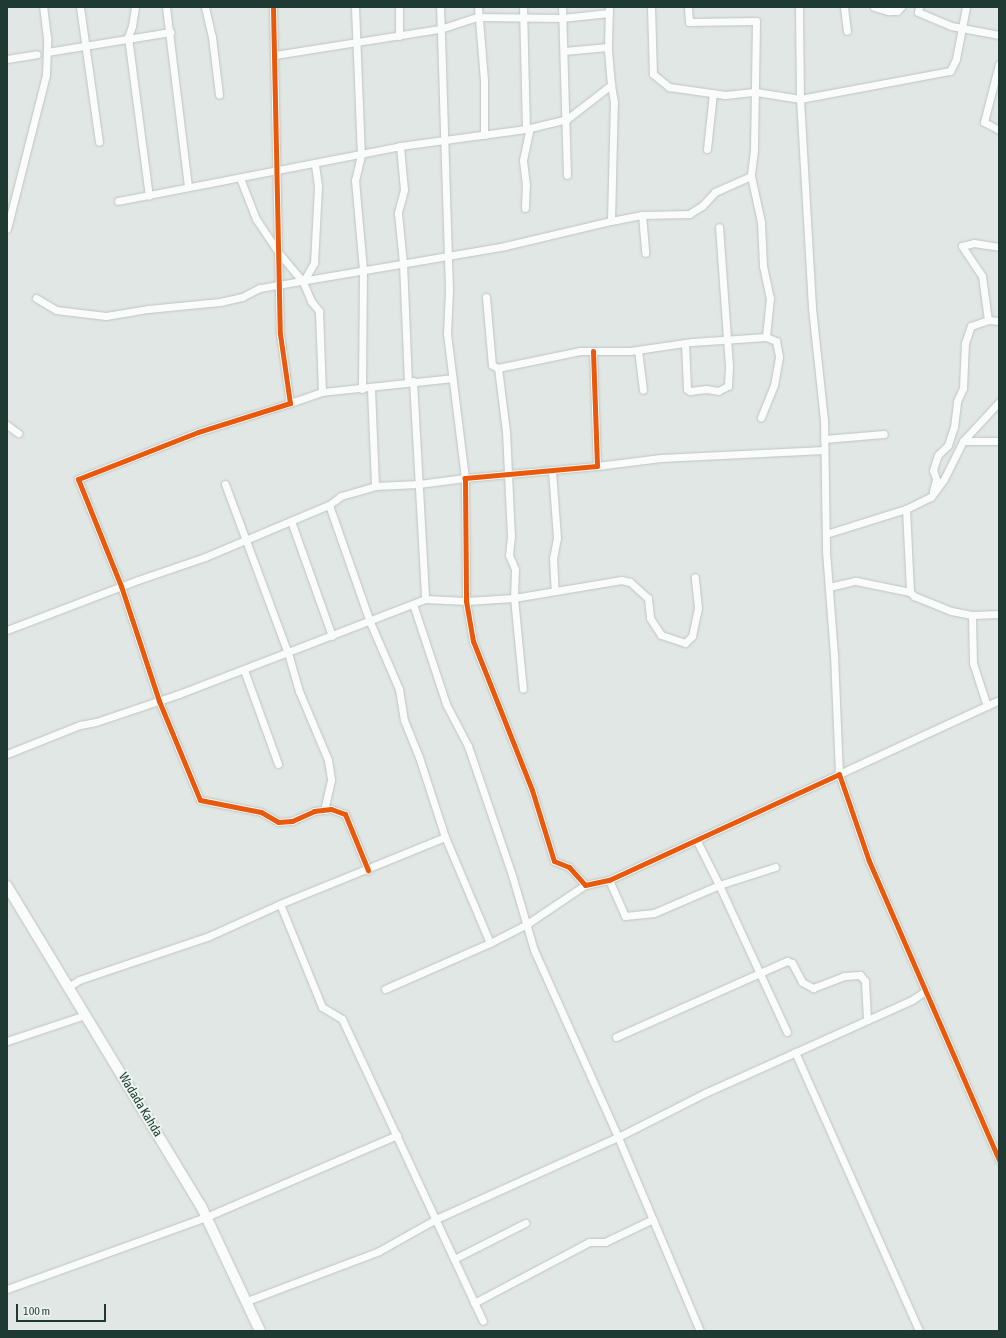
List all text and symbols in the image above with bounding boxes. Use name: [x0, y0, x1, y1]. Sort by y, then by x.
street label: Wadada Kahda: [115, 1070, 165, 1140]
scale bar: [18, 1296, 108, 1322]
text: 100 m: [23, 1304, 50, 1318]

